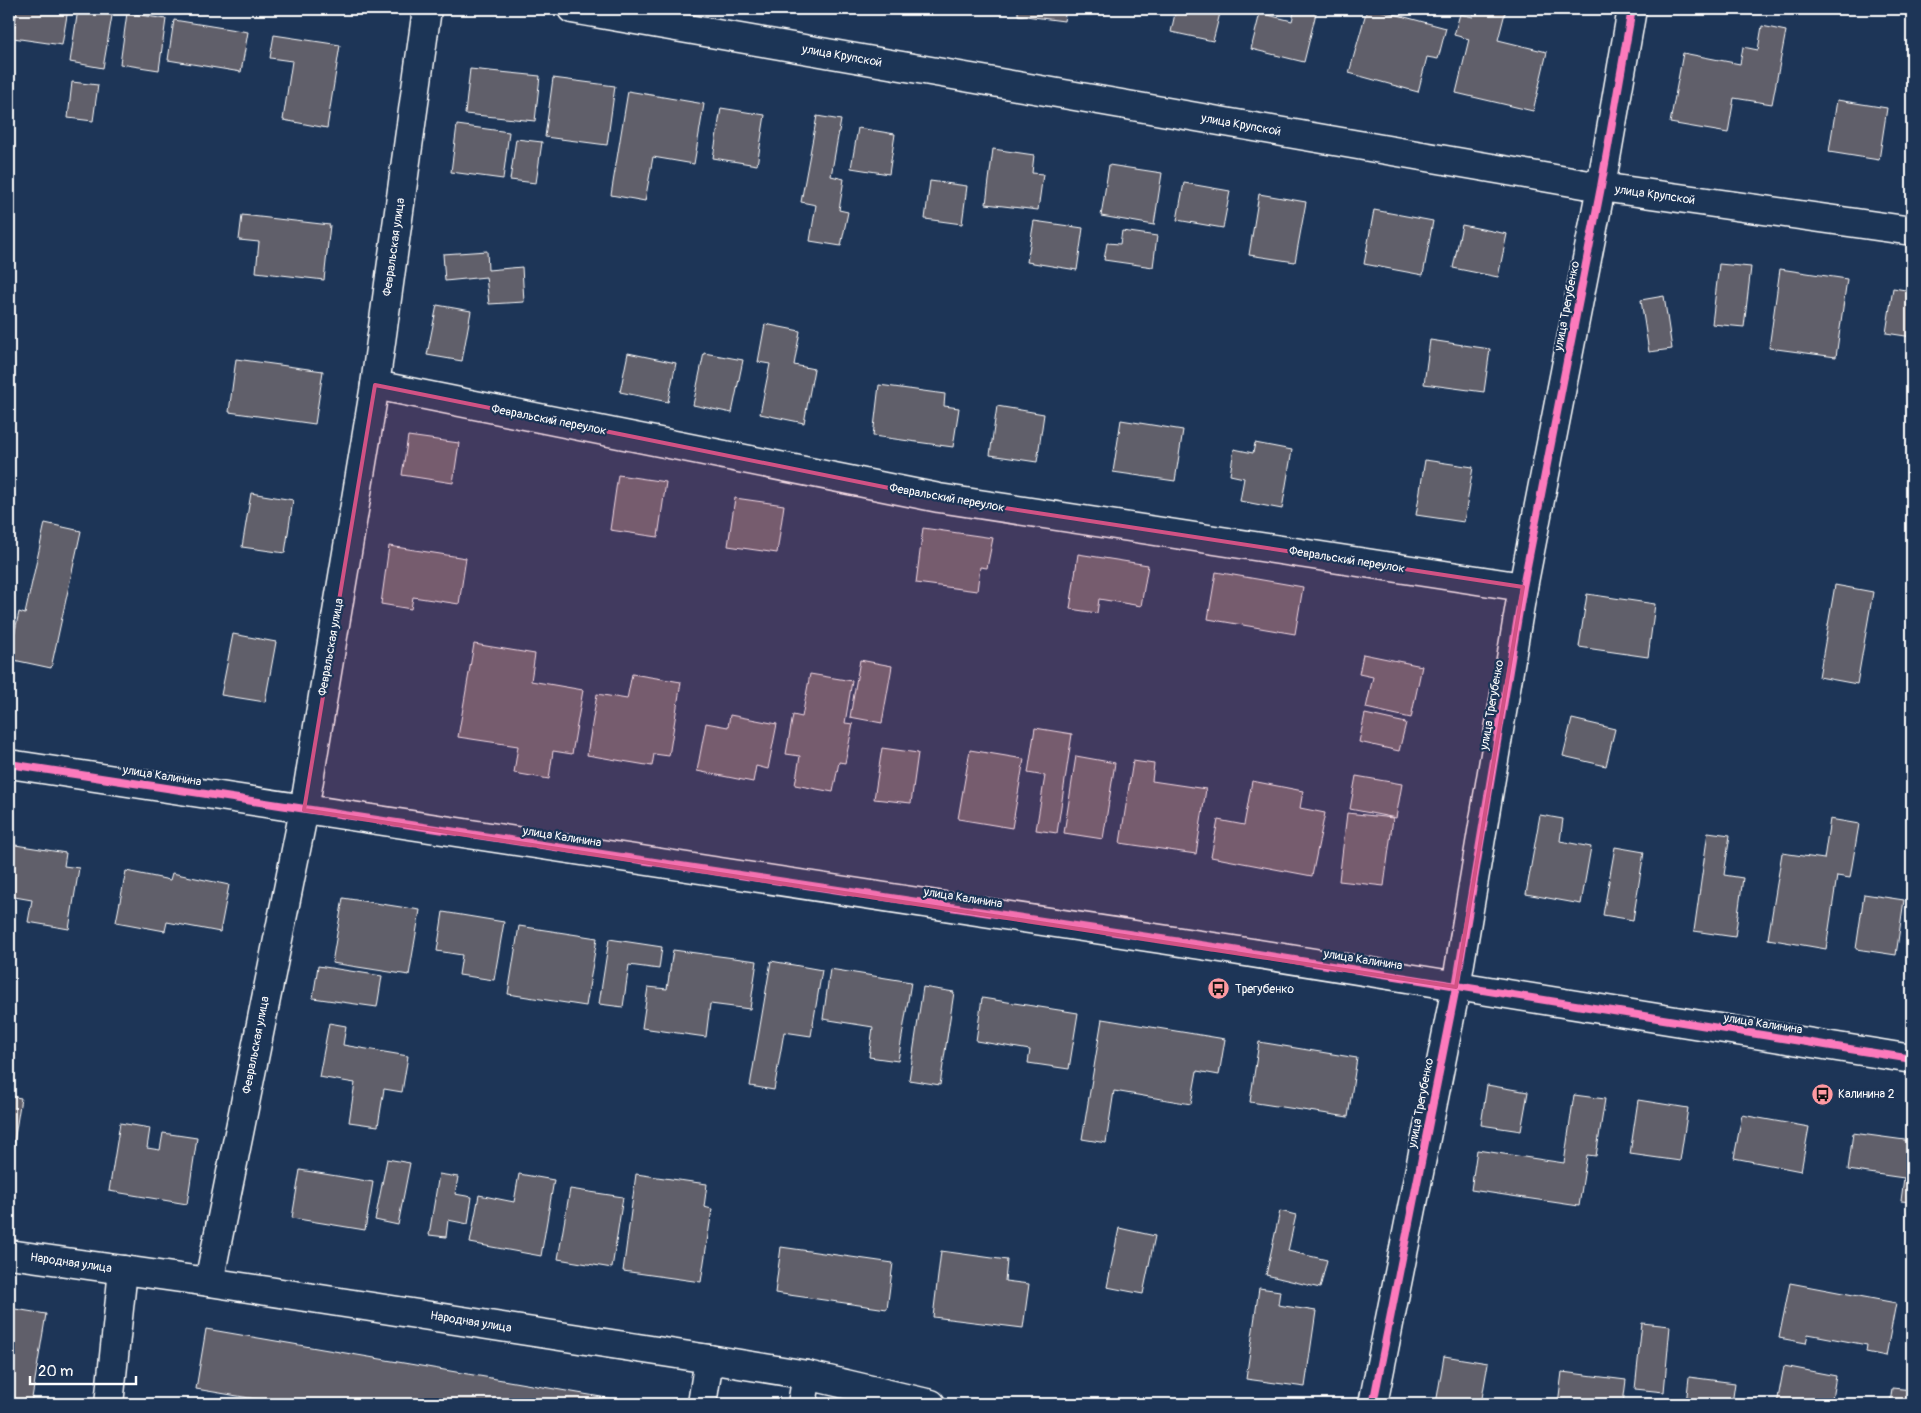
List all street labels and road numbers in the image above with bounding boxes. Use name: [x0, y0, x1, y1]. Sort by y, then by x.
street label: улица Крупской: [800, 41, 883, 70]
street label: улица Крупской: [1199, 110, 1282, 139]
street label: улица Крупской: [1613, 182, 1696, 208]
street label: Февральская улица: [380, 197, 408, 297]
street label: улица Трегубенко: [1551, 259, 1583, 353]
street label: Февральский переулок: [490, 402, 608, 438]
street label: Февральский переулок: [888, 480, 1006, 516]
street label: Февральский переулок: [1288, 543, 1406, 577]
street label: Февральская улица: [315, 597, 347, 697]
street label: улица Трегубенко: [1477, 658, 1507, 752]
street label: улица Калинина: [121, 762, 203, 790]
street label: улица Калинина: [521, 823, 603, 851]
street label: улица Калинина: [922, 884, 1004, 912]
street label: улица Калинина: [1322, 946, 1404, 974]
street label: Февральская улица: [239, 995, 273, 1095]
street label: улица Калинина: [1722, 1010, 1804, 1038]
street label: улица Трегубенко: [1405, 1056, 1437, 1150]
street label: Народная улица: [29, 1250, 113, 1276]
street label: Народная улица: [429, 1308, 513, 1336]

